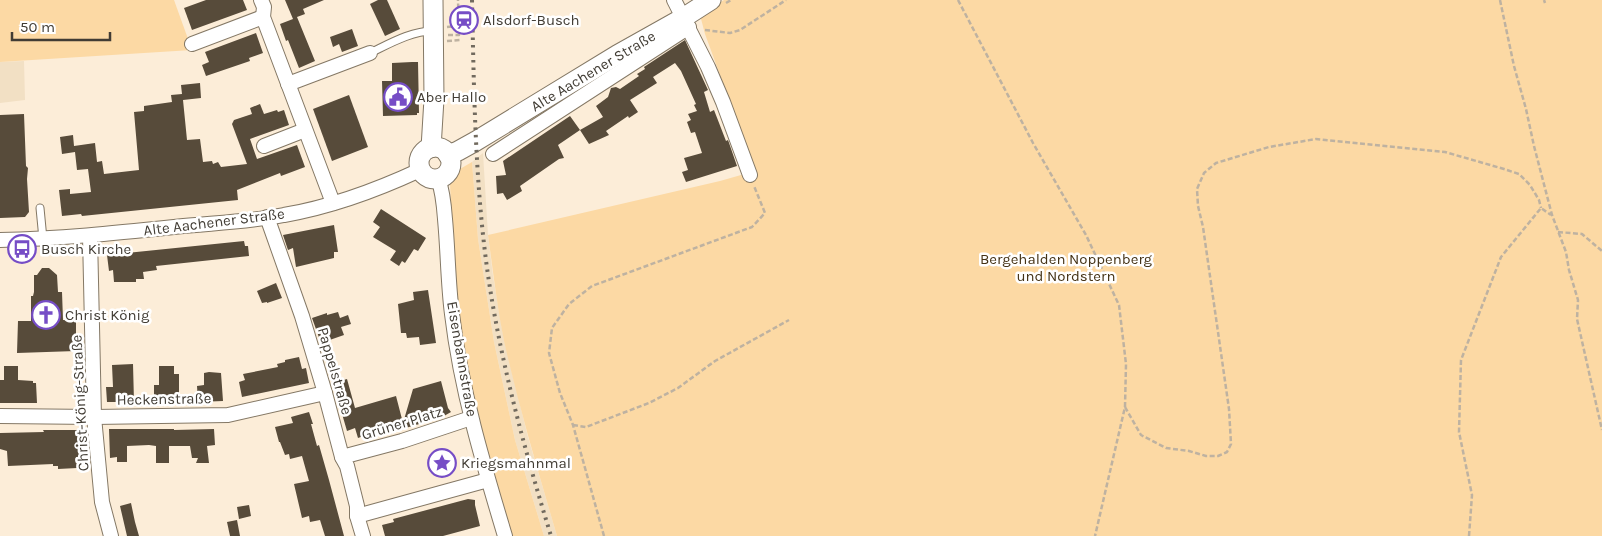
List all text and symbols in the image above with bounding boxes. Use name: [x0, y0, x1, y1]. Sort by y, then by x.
station icon: Alsdorf-Busch: [449, 5, 479, 35]
scale bar: [12, 10, 110, 42]
place label: Alsdorf-Busch: [483, 11, 580, 29]
text: 50 m: [20, 18, 55, 36]
street label: Alte Aachener Straße: [527, 27, 659, 115]
public building icon: Aber Hallo: [383, 82, 413, 112]
place label: Aber Hallo: [417, 88, 486, 106]
street label: Alte Aachener Straße: [142, 204, 286, 240]
bus stop icon: Busch Kirche: [7, 234, 37, 264]
place label: Busch Kirche: [41, 240, 131, 258]
park label: Bergehalden Noppenberg und Nordstern: [980, 250, 1153, 285]
church icon: Christ König: [31, 300, 61, 330]
street label: Eisenbahnstraße: [443, 300, 481, 418]
place label: Christ König: [65, 306, 150, 324]
street label: Pappelstraße: [314, 325, 356, 417]
street label: Christ-König-Straße: [67, 334, 93, 472]
street label: Heckenstraße: [116, 389, 212, 409]
street label: Grüner Platz: [359, 402, 445, 444]
place icon: Kriegsmahnmal: [427, 448, 457, 478]
place label: Kriegsmahnmal: [461, 454, 571, 472]

